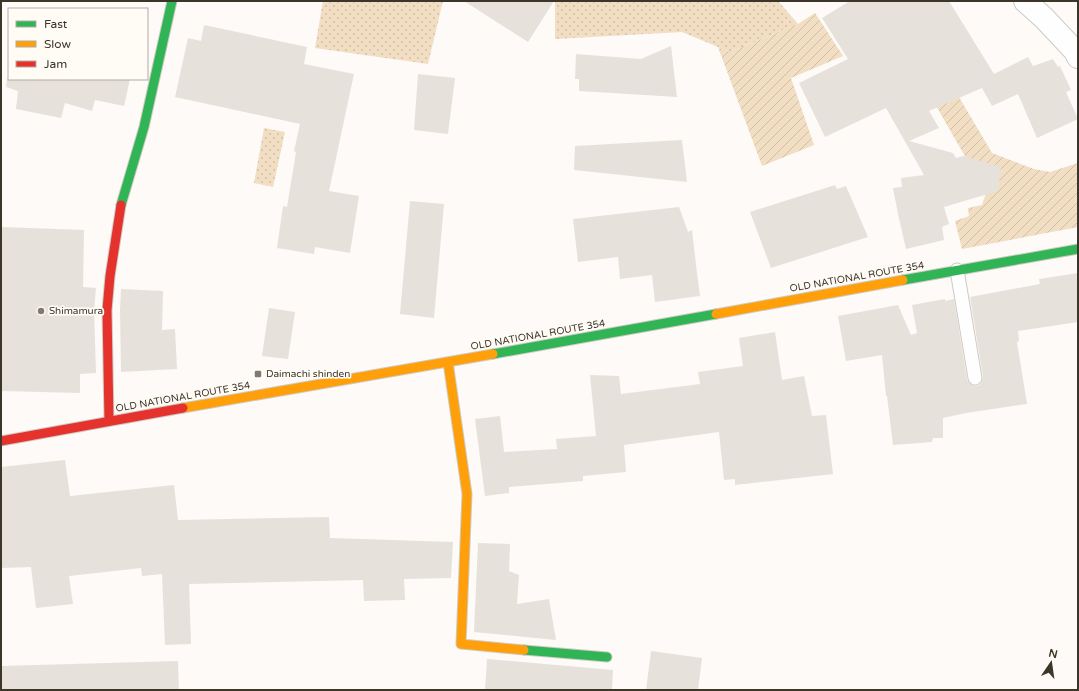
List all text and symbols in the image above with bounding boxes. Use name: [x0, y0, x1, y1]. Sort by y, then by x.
legend: [8, 8, 148, 80]
text: Fast: [44, 17, 68, 31]
text: Slow: [44, 37, 71, 51]
text: Jam: [44, 57, 67, 71]
street label: OLD NATIONAL ROUTE 354: [789, 259, 925, 295]
place label: Shimamura: [49, 305, 103, 317]
marker: Shimamura: [36, 306, 46, 316]
street label: OLD NATIONAL ROUTE 354: [470, 317, 606, 353]
place label: Daimachi shinden: [266, 368, 350, 380]
marker: Daimachi shinden: [253, 369, 263, 379]
street label: OLD NATIONAL ROUTE 354: [115, 379, 251, 415]
north arrow: [1031, 643, 1071, 683]
text: N: [1047, 646, 1059, 661]

